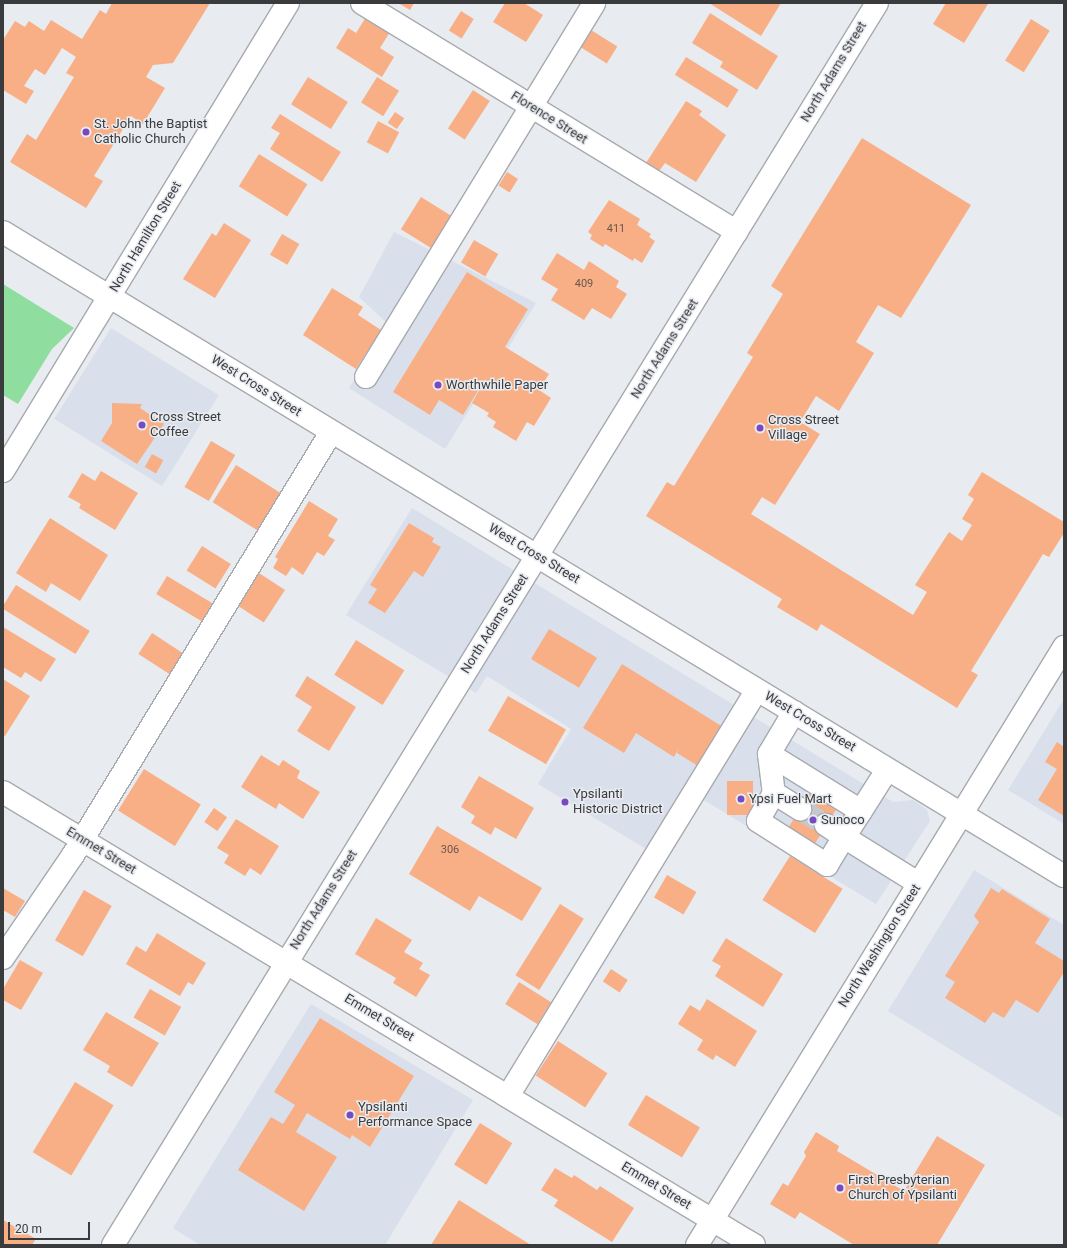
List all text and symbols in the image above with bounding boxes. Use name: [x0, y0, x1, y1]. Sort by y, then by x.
street label: North Adams Street: [798, 19, 870, 125]
street label: Florence Street: [508, 88, 590, 148]
place label: St. John the Baptist Catholic Church: [94, 117, 207, 148]
marker: St. John the Baptist Catholic Church: [81, 127, 91, 137]
street label: North Hamilton Street: [107, 179, 185, 295]
house number: 411: [607, 222, 625, 236]
house number: 409: [575, 277, 593, 291]
street label: North Adams Street: [628, 296, 702, 402]
street label: West Cross Street: [208, 352, 304, 420]
place label: Worthwhile Paper: [446, 377, 548, 393]
marker: Worthwhile Paper: [433, 380, 443, 390]
place label: Cross Street Coffee: [150, 410, 221, 441]
place label: Cross Street Village: [768, 413, 839, 444]
marker: Cross Street Coffee: [137, 420, 147, 430]
marker: Cross Street Village: [755, 423, 765, 433]
street label: West Cross Street: [486, 521, 582, 587]
street label: North Adams Street: [458, 571, 532, 677]
street label: West Cross Street: [762, 689, 858, 755]
place label: Ypsilanti Historic District: [573, 787, 663, 818]
place label: Ypsi Fuel Mart: [749, 791, 832, 807]
marker: Ypsi Fuel Mart: [736, 794, 746, 804]
marker: Ypsilanti Historic District: [560, 797, 570, 807]
place label: Sunoco: [821, 812, 865, 828]
marker: Sunoco: [808, 815, 818, 825]
street label: Emmet Street: [63, 824, 139, 878]
house number: 306: [441, 843, 459, 857]
street label: North Adams Street: [287, 847, 361, 953]
street label: North Washington Street: [836, 882, 924, 1010]
street label: Emmet Street: [341, 991, 417, 1045]
place label: Ypsilanti Performance Space: [358, 1100, 472, 1131]
marker: Ypsilanti Performance Space: [345, 1110, 355, 1120]
street label: Emmet Street: [618, 1159, 694, 1213]
place label: First Presbyterian Church of Ypsilanti: [848, 1173, 957, 1204]
marker: First Presbyterian Church of Ypsilanti: [835, 1183, 845, 1193]
scale bar: [10, 1214, 92, 1240]
text: 20 m: [15, 1222, 42, 1236]

